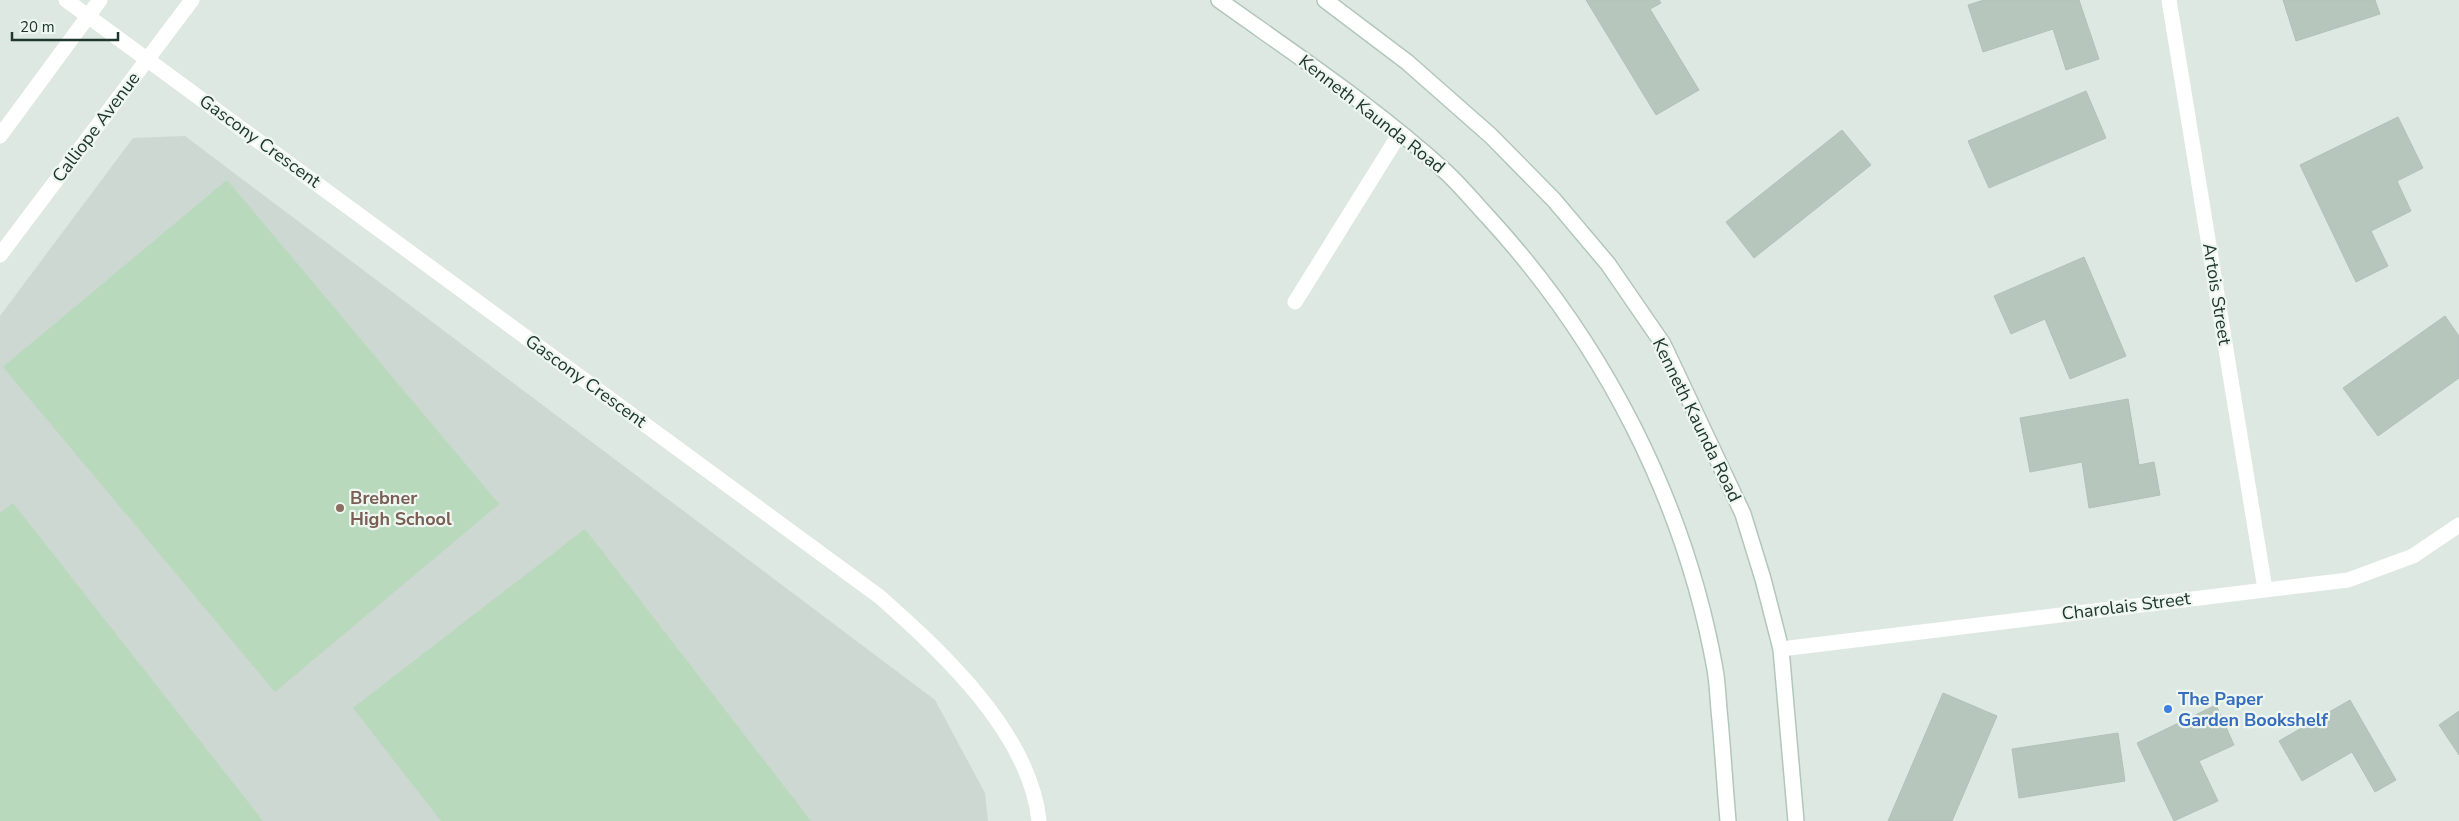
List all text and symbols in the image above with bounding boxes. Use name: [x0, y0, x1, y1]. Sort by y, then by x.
scale bar: [12, 10, 119, 42]
text: 20 m: [20, 17, 55, 37]
street label: Kenneth Kaunda Road: [1294, 49, 1450, 179]
street label: Calliope Avenue: [47, 67, 145, 187]
street label: Gascony Crescent: [195, 89, 326, 194]
street label: Artois Street: [2197, 241, 2237, 347]
street label: Gascony Crescent: [521, 329, 652, 434]
street label: Kenneth Kaunda Road: [1647, 334, 1747, 506]
place label: Brebner High School: [350, 486, 452, 531]
marker: Brebner High School: [334, 502, 346, 514]
street label: Charolais Street: [2060, 586, 2192, 626]
place label: The Paper Garden Bookshelf: [2178, 687, 2328, 732]
marker: The Paper Garden Bookshelf: [2162, 703, 2174, 715]

